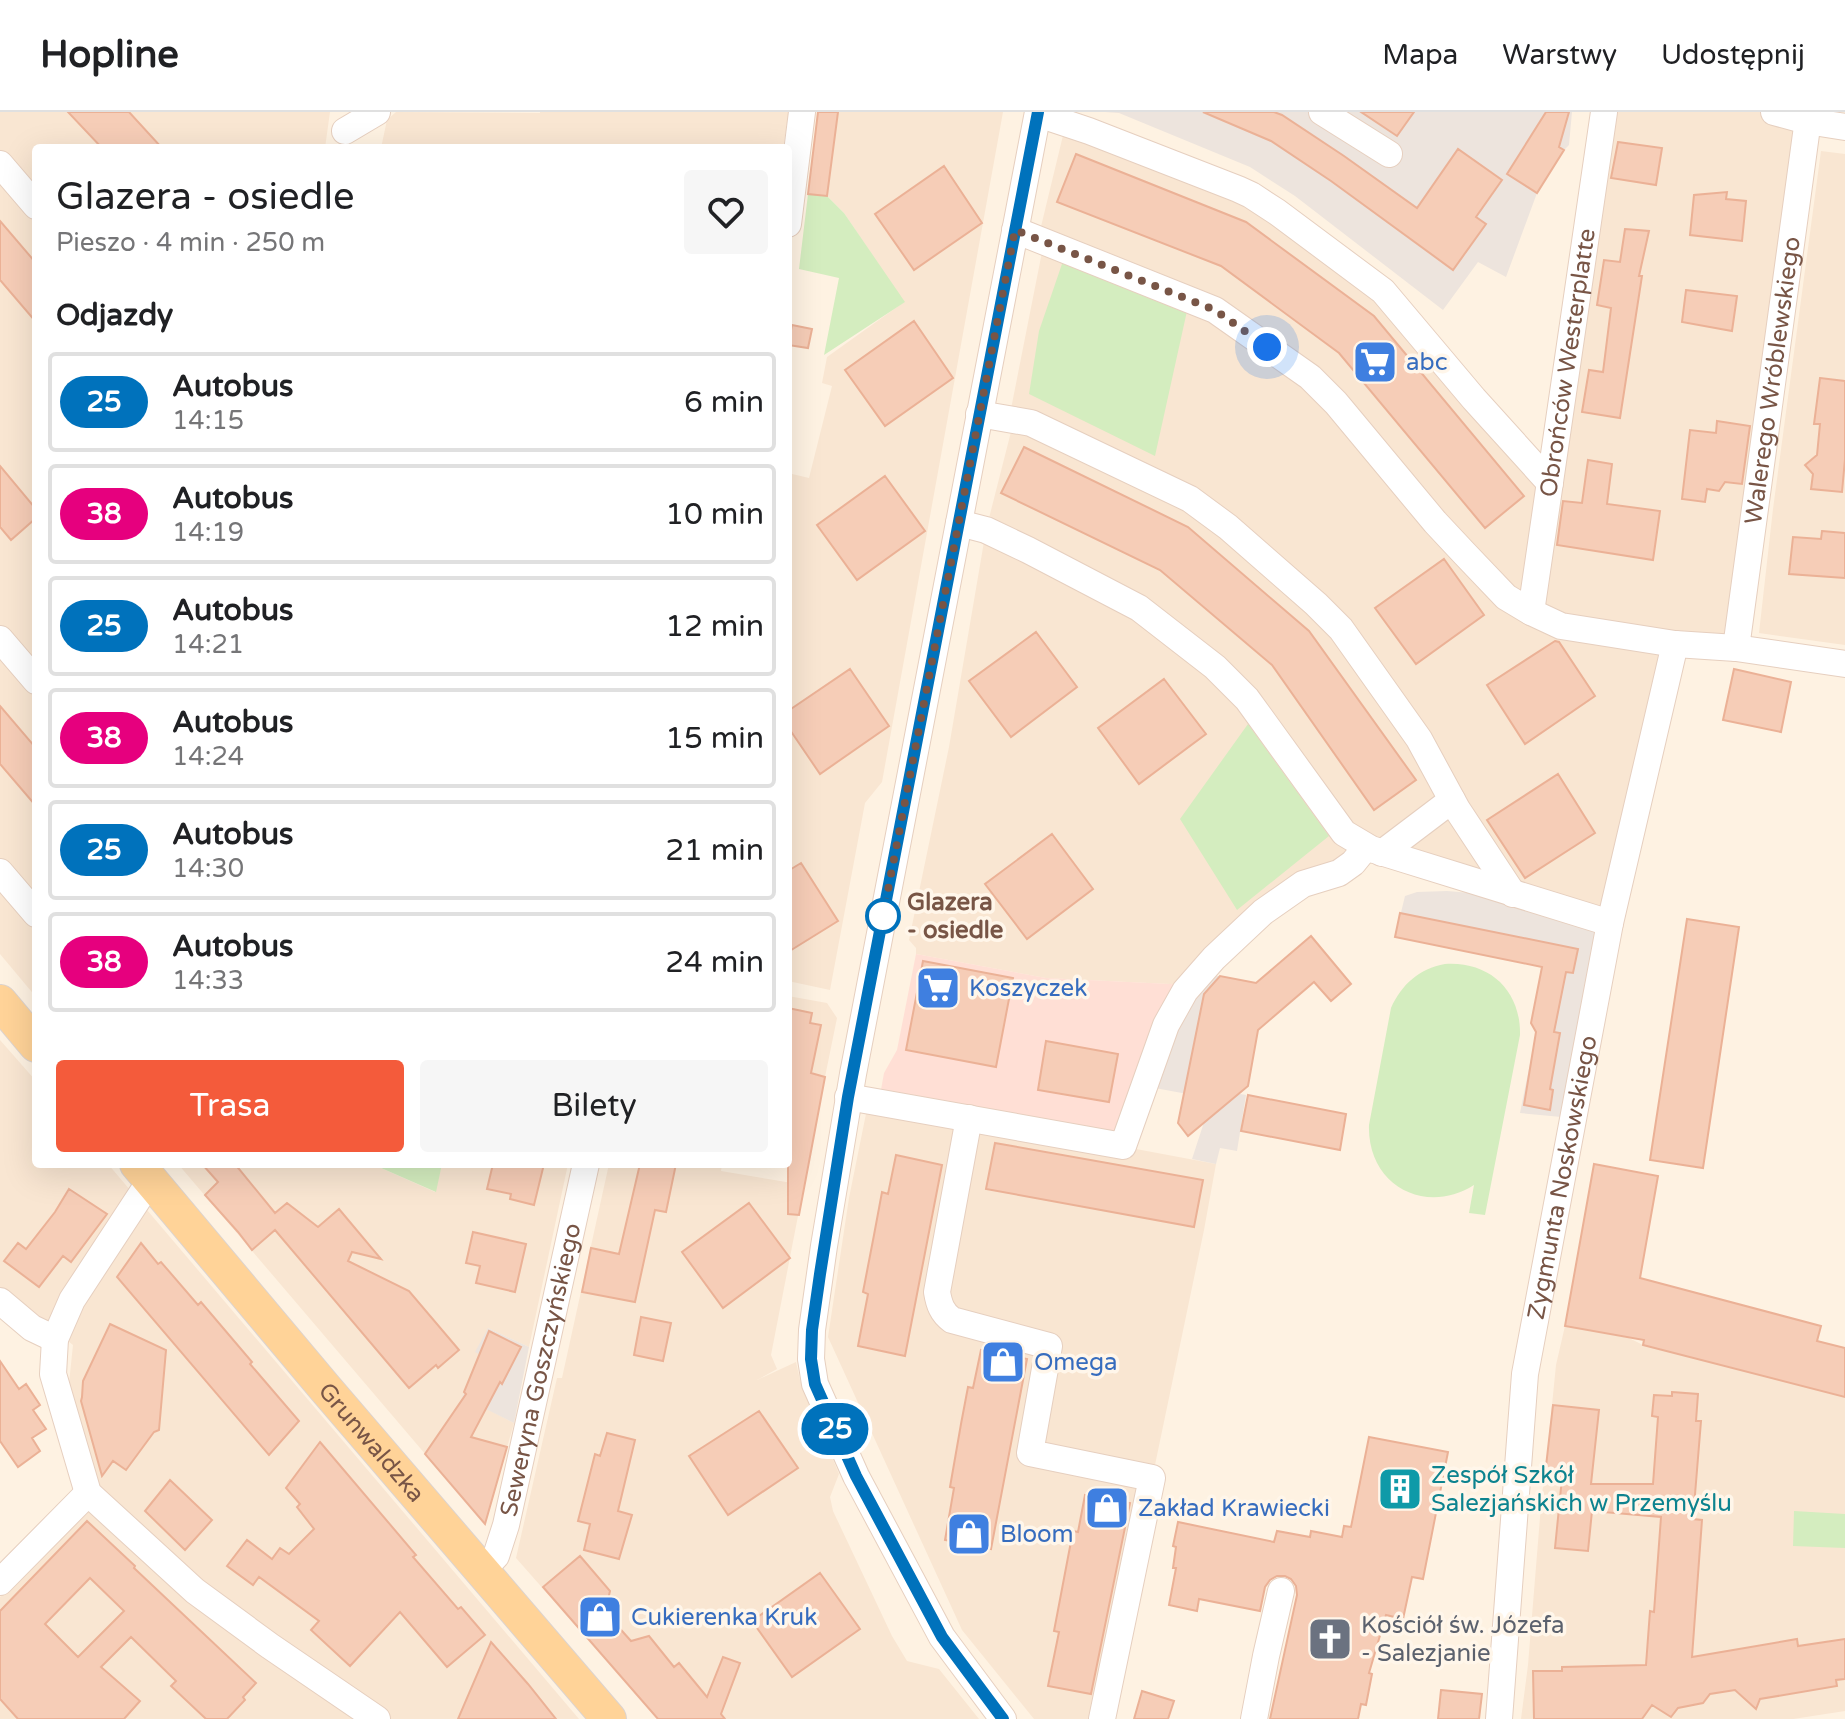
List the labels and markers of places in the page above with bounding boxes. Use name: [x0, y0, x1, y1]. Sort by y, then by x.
supermarket icon: abc: [1351, 338, 1399, 386]
place label: abc: [1406, 348, 1447, 377]
place label: Glazera - osiedle: [907, 888, 1004, 945]
marker: Glazera - osiedle: [866, 899, 900, 933]
supermarket icon: Koszyczek: [914, 964, 962, 1012]
place label: Koszyczek: [969, 974, 1087, 1003]
shop icon: Omega: [979, 1338, 1027, 1386]
place label: Omega: [1034, 1348, 1118, 1377]
place label: Zespół Szkół Salezjańskich w Przemyślu: [1431, 1461, 1732, 1518]
building icon: Zespół Szkół Salezjańskich w Przemyślu: [1376, 1465, 1424, 1513]
shop icon: Zakład Krawiecki: [1083, 1484, 1131, 1532]
place label: Zakład Krawiecki: [1138, 1494, 1330, 1523]
shop icon: Bloom: [945, 1510, 993, 1558]
place label: Bloom: [1000, 1520, 1074, 1549]
shop icon: Cukierenka Kruk: [576, 1593, 624, 1641]
place label: Cukierenka Kruk: [631, 1603, 817, 1632]
place label: Kościół św. Józefa - Salezjanie: [1361, 1611, 1565, 1668]
church icon: Kościół św. Józefa - Salezjanie: [1306, 1615, 1354, 1663]

